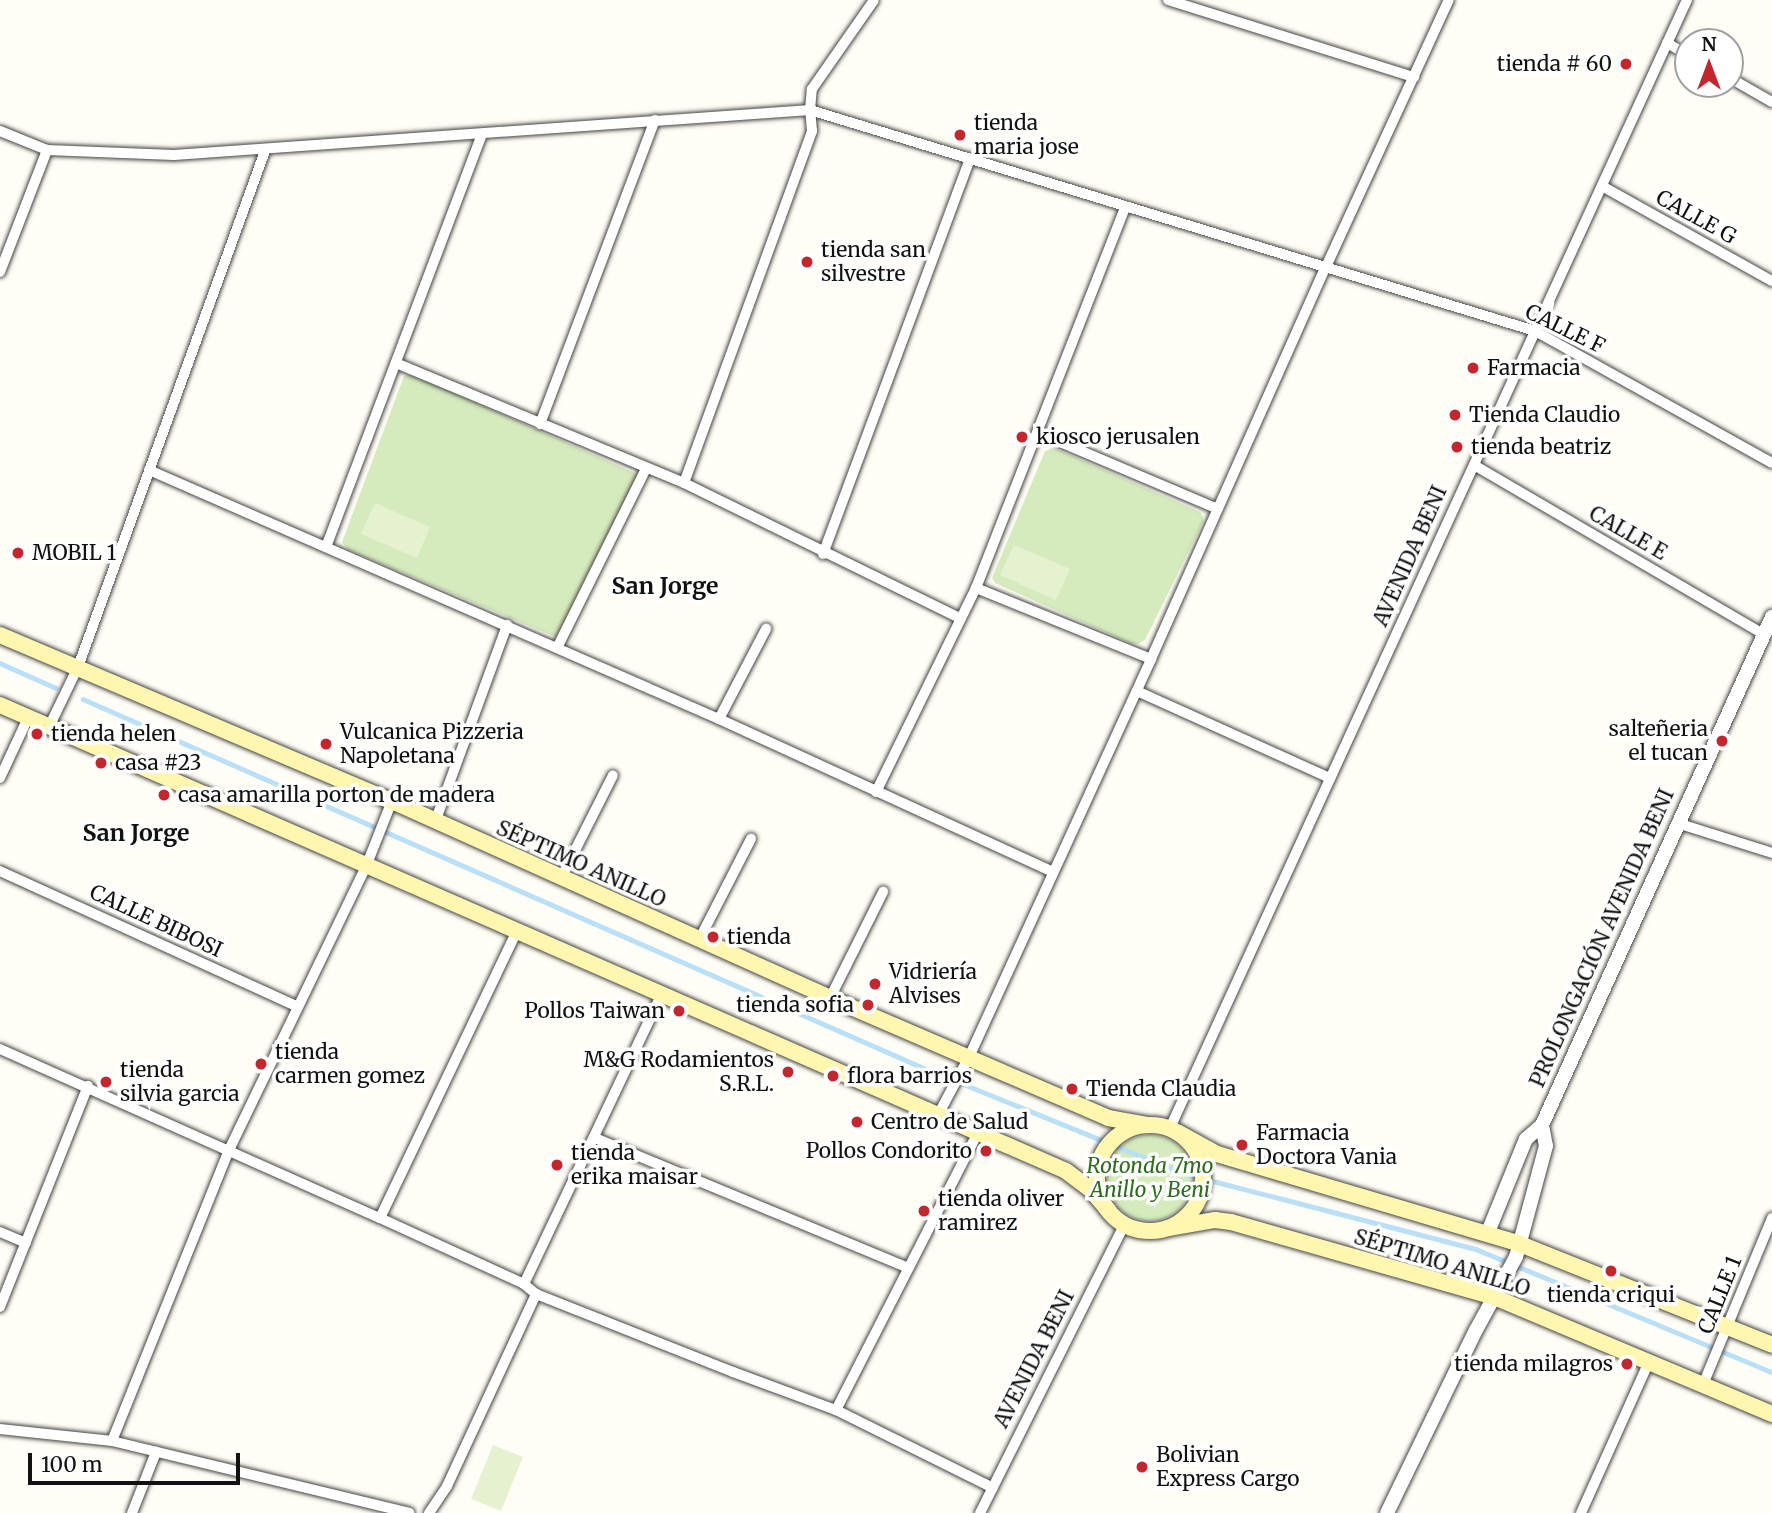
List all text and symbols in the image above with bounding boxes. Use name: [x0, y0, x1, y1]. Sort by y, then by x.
north arrow: [1674, 28, 1744, 98]
text: N: [1701, 32, 1717, 56]
place label: tienda # 60: [1497, 51, 1612, 77]
marker: tienda # 60: [1618, 56, 1634, 72]
place label: tienda maria jose: [974, 110, 1079, 160]
marker: tienda maria jose: [952, 127, 968, 143]
street label: CALLE G: [1652, 185, 1740, 249]
place label: tienda san silvestre: [821, 237, 926, 287]
marker: tienda san silvestre: [799, 254, 815, 270]
street label: CALLE F: [1521, 299, 1609, 359]
place label: Farmacia: [1487, 355, 1580, 381]
marker: Farmacia: [1465, 360, 1481, 376]
place label: Tienda Claudio: [1469, 402, 1620, 428]
marker: Tienda Claudio: [1447, 407, 1463, 423]
place label: kiosco jerusalen: [1036, 424, 1200, 450]
marker: kiosco jerusalen: [1014, 429, 1030, 445]
place label: tienda beatriz: [1471, 434, 1611, 460]
marker: tienda beatriz: [1449, 439, 1465, 455]
street label: AVENIDA BENI: [1368, 482, 1452, 630]
street label: CALLE E: [1585, 501, 1671, 565]
place label: MOBIL 1: [32, 540, 116, 566]
marker: MOBIL 1: [10, 545, 26, 561]
district label: San Jorge: [611, 572, 719, 600]
place label: salteñeria el tucan: [1609, 716, 1708, 766]
place label: Vulcanica Pizzeria Napoletana: [340, 719, 524, 769]
place label: tienda helen: [51, 721, 176, 747]
marker: tienda helen: [29, 726, 45, 742]
marker: salteñeria el tucan: [1714, 733, 1730, 749]
marker: Vulcanica Pizzeria Napoletana: [318, 736, 334, 752]
place label: casa #23: [115, 750, 202, 776]
marker: casa #23: [93, 755, 109, 771]
place label: casa amarilla porton de madera: [178, 782, 495, 808]
street label: PROLONGACIÓN AVENIDA BENI: [1525, 785, 1679, 1091]
marker: casa amarilla porton de madera: [156, 787, 172, 803]
street label: SÉPTIMO ANILLO: [492, 815, 670, 913]
district label: San Jorge: [82, 819, 190, 847]
street label: CALLE BIBOSI: [86, 879, 226, 963]
place label: tienda: [727, 924, 791, 950]
marker: tienda: [705, 929, 721, 945]
place label: Vidriería Alvises: [889, 959, 977, 1009]
marker: Vidriería Alvises: [867, 976, 883, 992]
place label: tienda sofia: [736, 992, 854, 1018]
marker: tienda sofia: [860, 997, 876, 1013]
place label: Pollos Taiwan: [524, 998, 665, 1024]
marker: Pollos Taiwan: [671, 1003, 687, 1019]
place label: tienda carmen gomez: [275, 1039, 425, 1089]
place label: M&G Rodamientos S.R.L.: [584, 1047, 774, 1097]
marker: tienda carmen gomez: [253, 1056, 269, 1072]
place label: tienda silvia garcia: [120, 1057, 240, 1107]
place label: flora barrios: [847, 1063, 972, 1089]
marker: M&G Rodamientos S.R.L.: [780, 1064, 796, 1080]
marker: flora barrios: [825, 1068, 841, 1084]
marker: tienda silvia garcia: [98, 1074, 114, 1090]
place label: Tienda Claudia: [1086, 1076, 1236, 1102]
marker: Tienda Claudia: [1064, 1081, 1080, 1097]
place label: Centro de Salud: [871, 1109, 1028, 1135]
marker: Centro de Salud: [849, 1114, 865, 1130]
place label: Farmacia Doctora Vania: [1256, 1120, 1397, 1170]
marker: Farmacia Doctora Vania: [1234, 1137, 1250, 1153]
place label: Pollos Condorito: [806, 1138, 972, 1164]
place label: tienda erika maisar: [571, 1140, 698, 1190]
marker: Pollos Condorito: [978, 1143, 994, 1159]
park label: Rotonda 7mo Anillo y Beni: [1086, 1153, 1214, 1203]
marker: tienda erika maisar: [549, 1157, 565, 1173]
place label: tienda oliver ramirez: [938, 1186, 1064, 1236]
marker: tienda oliver ramirez: [916, 1203, 932, 1219]
street label: SÉPTIMO ANILLO: [1351, 1224, 1533, 1302]
street label: CALLE 1: [1693, 1252, 1747, 1338]
marker: tienda criqui: [1603, 1263, 1619, 1279]
place label: tienda criqui: [1547, 1282, 1675, 1308]
street label: AVENIDA BENI: [988, 1286, 1080, 1432]
place label: tienda milagros: [1454, 1351, 1613, 1377]
marker: tienda milagros: [1619, 1356, 1635, 1372]
scale bar: [32, 1440, 243, 1484]
place label: Bolivian Express Cargo: [1156, 1442, 1300, 1492]
text: 100 m: [41, 1451, 103, 1478]
marker: Bolivian Express Cargo: [1134, 1459, 1150, 1475]

